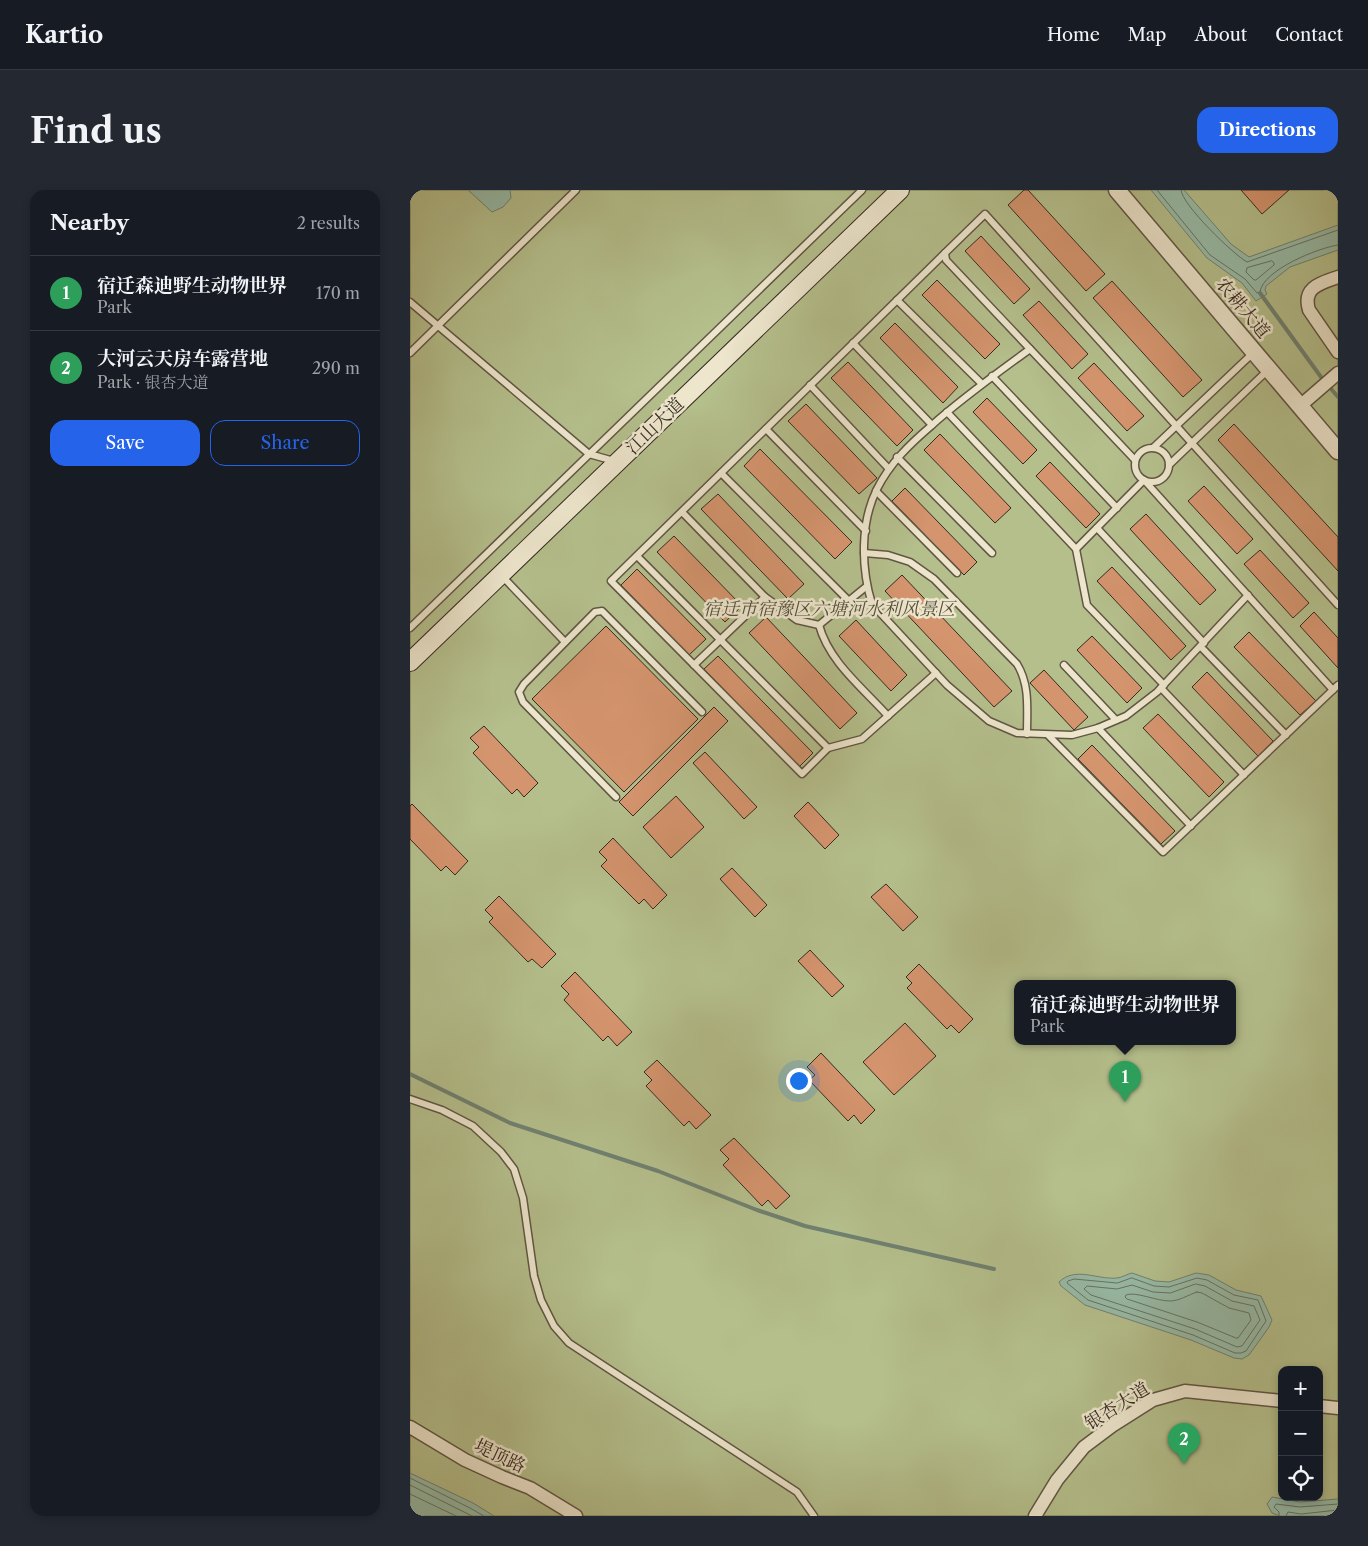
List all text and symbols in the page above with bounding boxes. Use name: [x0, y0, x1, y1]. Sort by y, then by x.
text: Kartio: [25, 20, 103, 49]
text: Home: [1047, 24, 1100, 46]
text: Map: [1128, 24, 1166, 46]
text: About: [1194, 24, 1247, 46]
text: Contact: [1275, 24, 1343, 46]
button: Directions: [1197, 107, 1338, 153]
text: Find us: [30, 109, 162, 152]
text: Nearby: [50, 210, 129, 235]
text: 2 results: [297, 213, 360, 233]
street label: 农耕大道: [1211, 273, 1275, 343]
text: 宿迁森迪野生动物世界: [97, 274, 287, 297]
text: 1: [62, 283, 70, 303]
text: 170 m: [316, 283, 360, 303]
text: Park: [97, 297, 132, 317]
text: 大河云天房车露营地: [97, 347, 268, 370]
text: 2: [61, 358, 71, 378]
text: 290 m: [312, 358, 360, 378]
text: Park · 银杏大道: [97, 372, 208, 392]
street label: 江山大道: [621, 393, 689, 459]
button: Save: [50, 420, 200, 466]
button: Share: [210, 420, 360, 466]
park label: 宿迁市宿豫区六塘河水利风景区: [703, 598, 957, 620]
popup: [1014, 980, 1236, 1045]
text: 宿迁森迪野生动物世界: [1030, 993, 1220, 1016]
text: Park: [1030, 1016, 1065, 1036]
pin: 1: [1109, 1061, 1141, 1102]
your location: [786, 1068, 812, 1094]
map controls: [1278, 1366, 1323, 1501]
button: +: [1278, 1366, 1323, 1411]
street label: 银杏大道: [1081, 1378, 1153, 1434]
button: −: [1278, 1411, 1323, 1456]
pin: 2: [1168, 1423, 1200, 1464]
street label: 堤顶路: [471, 1435, 529, 1477]
button: locate: [1278, 1456, 1323, 1501]

